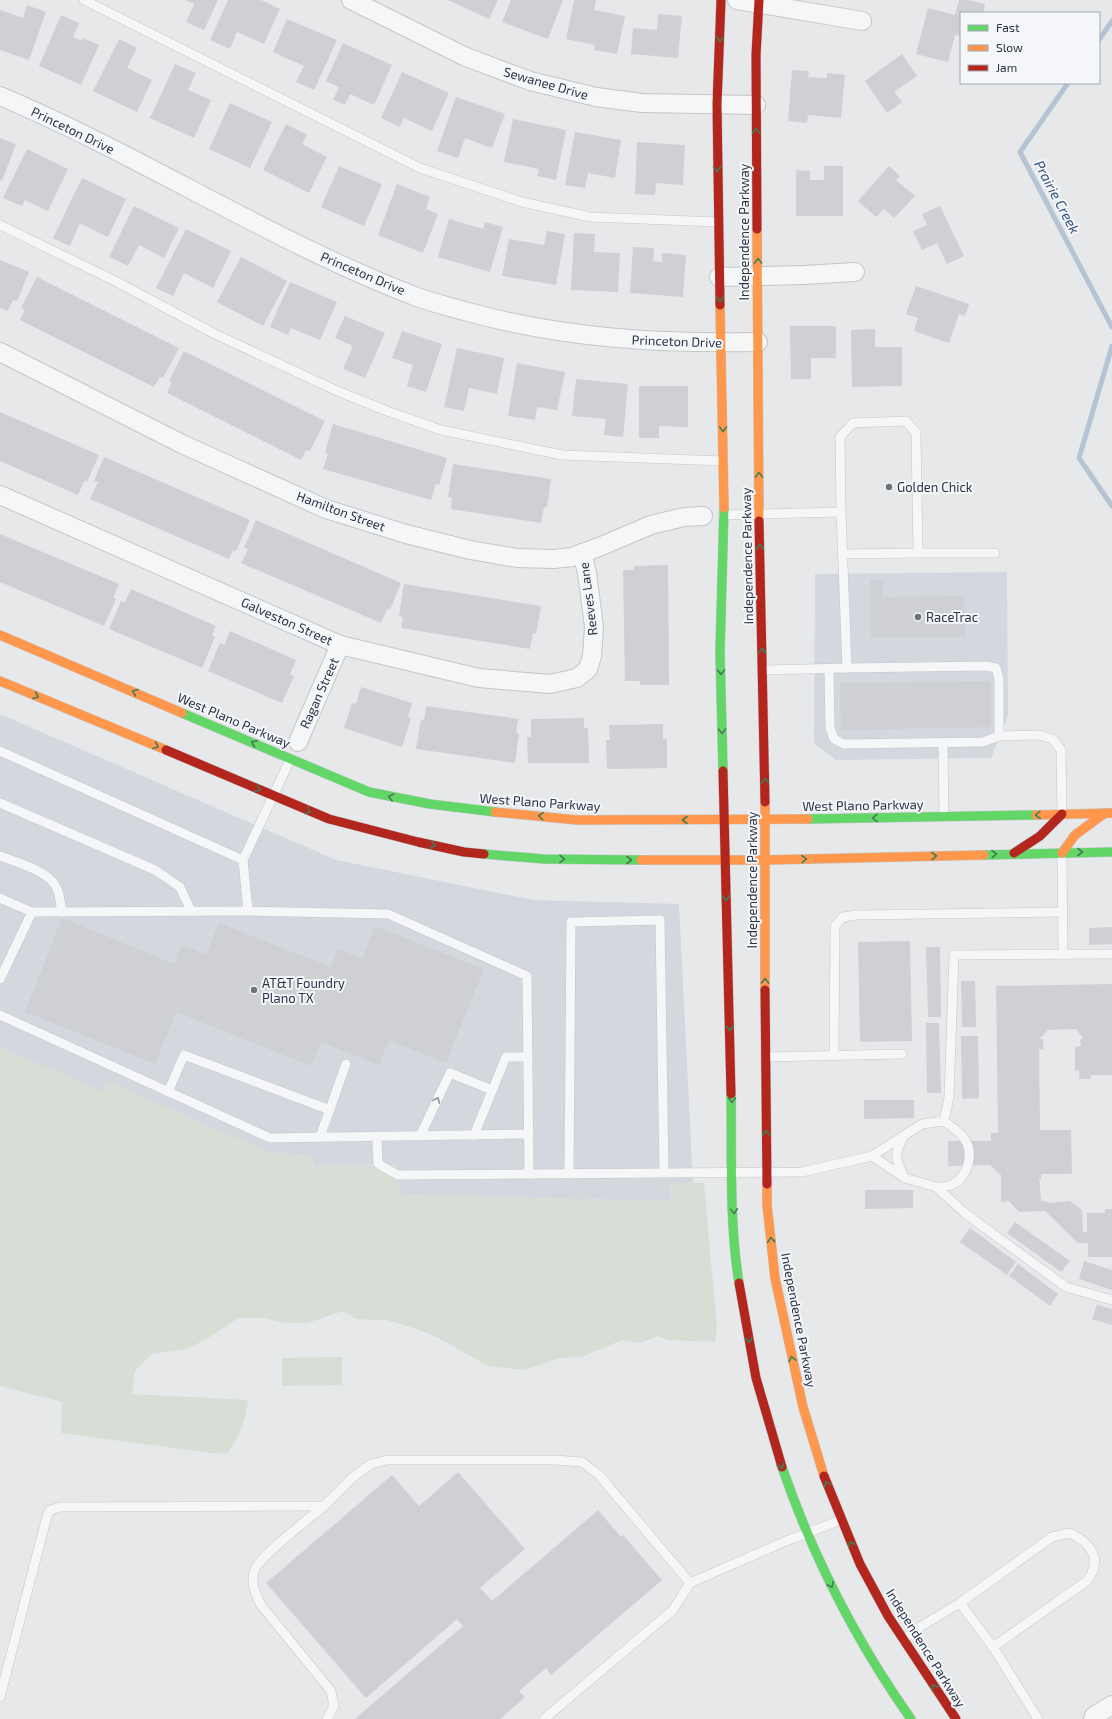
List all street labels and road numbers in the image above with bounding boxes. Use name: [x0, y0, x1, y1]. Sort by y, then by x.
street label: Sewanee Drive: [502, 63, 590, 103]
street label: Princeton Drive: [29, 103, 117, 157]
street label: Independence Parkway: [736, 163, 752, 300]
street label: Princeton Drive: [318, 248, 408, 298]
street label: Princeton Drive: [631, 331, 723, 351]
street label: Independence Parkway: [738, 487, 756, 625]
street label: Hamilton Street: [295, 488, 388, 534]
street label: Reeves Lane: [576, 562, 600, 636]
street label: Galveston Street: [239, 594, 335, 648]
street label: Ragan Street: [296, 655, 342, 731]
street label: West Plano Parkway: [175, 689, 293, 751]
street label: West Plano Parkway: [479, 790, 601, 814]
street label: West Plano Parkway: [802, 796, 924, 814]
street label: Independence Parkway: [744, 811, 760, 948]
street label: Independence Parkway: [778, 1251, 820, 1389]
street label: Independence Parkway: [883, 1586, 969, 1710]

